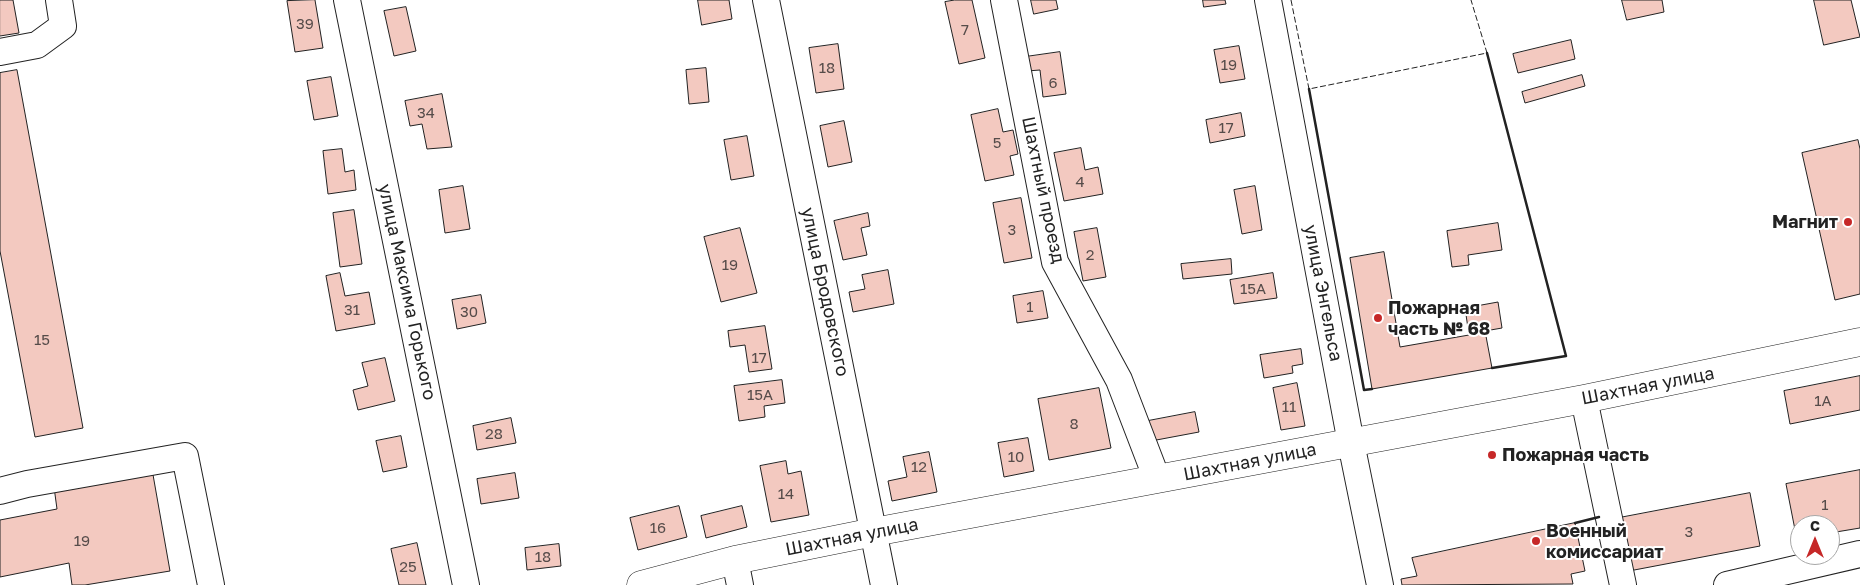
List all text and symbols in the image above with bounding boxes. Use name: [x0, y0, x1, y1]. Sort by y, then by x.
house number: 39: [296, 15, 314, 33]
house number: 7: [961, 21, 969, 39]
house number: 19: [1221, 56, 1237, 74]
house number: 18: [819, 59, 835, 77]
house number: 6: [1048, 74, 1058, 92]
house number: 34: [417, 104, 435, 122]
street label: Шахтный проезд: [1017, 115, 1069, 265]
house number: 17: [1218, 119, 1234, 137]
house number: 5: [993, 134, 1001, 152]
house number: 4: [1075, 173, 1085, 191]
street label: улица Максима Горького: [374, 182, 440, 402]
street label: улица Бродовского: [797, 206, 853, 378]
place label: Магнит: [1772, 211, 1838, 233]
marker: Магнит: [1842, 216, 1854, 228]
house number: 3: [1008, 221, 1016, 239]
street label: улица Энгельса: [1299, 223, 1347, 363]
house number: 2: [1086, 246, 1094, 264]
house number: 19: [722, 256, 738, 274]
house number: 15А: [1240, 280, 1266, 298]
place label: Пожарная часть № 68: [1388, 297, 1490, 340]
house number: 1: [1026, 298, 1034, 316]
house number: 31: [344, 301, 360, 319]
house number: 30: [460, 303, 478, 321]
marker: Пожарная часть № 68: [1372, 312, 1384, 324]
house number: 15: [34, 331, 50, 349]
house number: 17: [751, 349, 767, 367]
street label: Шахтная улица: [1580, 363, 1716, 409]
house number: 15А: [747, 386, 773, 404]
house number: 1А: [1814, 392, 1832, 410]
house number: 11: [1282, 398, 1296, 416]
house number: 8: [1069, 415, 1079, 433]
house number: 28: [485, 425, 503, 443]
street label: Шахтная улица: [1182, 439, 1318, 485]
place label: Пожарная часть: [1502, 444, 1649, 466]
house number: 10: [1008, 448, 1024, 466]
marker: Пожарная часть: [1486, 449, 1498, 461]
house number: 12: [911, 458, 927, 476]
house number: 14: [778, 485, 794, 503]
house number: 1: [1821, 496, 1829, 514]
street label: Шахтная улица: [784, 514, 920, 560]
north arrow: [1790, 515, 1840, 565]
text: С: [1810, 517, 1820, 534]
house number: 16: [650, 519, 666, 537]
place label: Военный комиссариат: [1546, 520, 1664, 562]
house number: 3: [1685, 523, 1693, 541]
house number: 19: [74, 532, 90, 550]
marker: Военный комиссариат: [1530, 535, 1542, 547]
house number: 18: [535, 548, 551, 566]
house number: 25: [399, 558, 417, 576]

